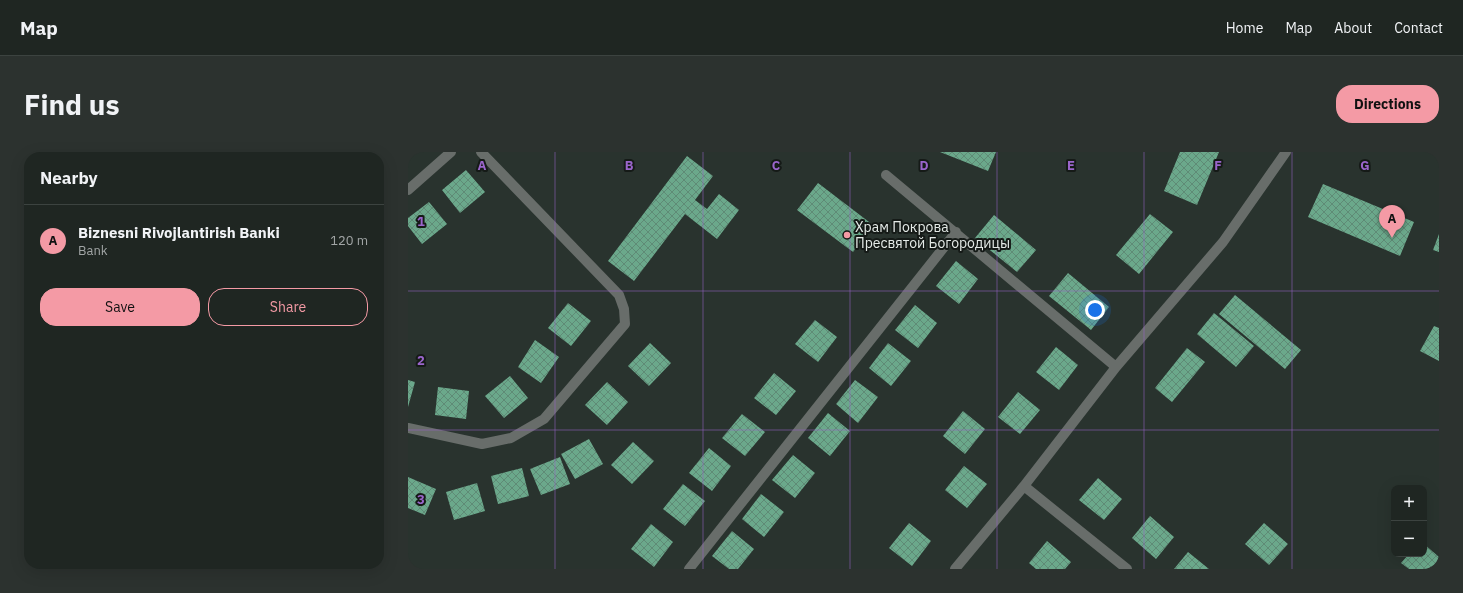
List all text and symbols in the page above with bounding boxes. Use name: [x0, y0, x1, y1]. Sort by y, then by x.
text: Map: [20, 16, 58, 40]
text: Home: [1226, 19, 1263, 37]
text: Map: [1285, 19, 1312, 37]
text: About: [1334, 19, 1372, 37]
text: Contact: [1394, 19, 1443, 37]
button: Directions: [1336, 85, 1439, 123]
text: Find us: [24, 86, 120, 123]
text: A: [478, 157, 487, 174]
text: B: [625, 157, 634, 174]
text: C: [772, 157, 781, 174]
text: D: [919, 157, 929, 174]
text: E: [1067, 157, 1075, 174]
text: F: [1214, 157, 1222, 174]
text: G: [1360, 157, 1370, 174]
text: Nearby: [40, 167, 98, 189]
pin: A: [1379, 205, 1405, 238]
text: 1: [417, 213, 425, 230]
place label: Храм Покрова Пресвятой Богородицы: [855, 218, 1010, 252]
text: Biznesni Rivojlantirish Banki: [78, 223, 280, 242]
marker: Храм Покрова Пресвятой Богородицы: [842, 230, 852, 240]
text: A: [49, 232, 57, 249]
text: 120 m: [330, 232, 368, 249]
text: Bank: [78, 242, 108, 259]
button: Save: [40, 288, 200, 326]
button: Share: [208, 288, 368, 326]
your location: [1085, 300, 1105, 320]
text: 2: [417, 352, 425, 369]
map controls: [1391, 485, 1427, 557]
button: +: [1391, 485, 1427, 521]
text: 3: [417, 491, 425, 508]
button: −: [1391, 521, 1427, 557]

